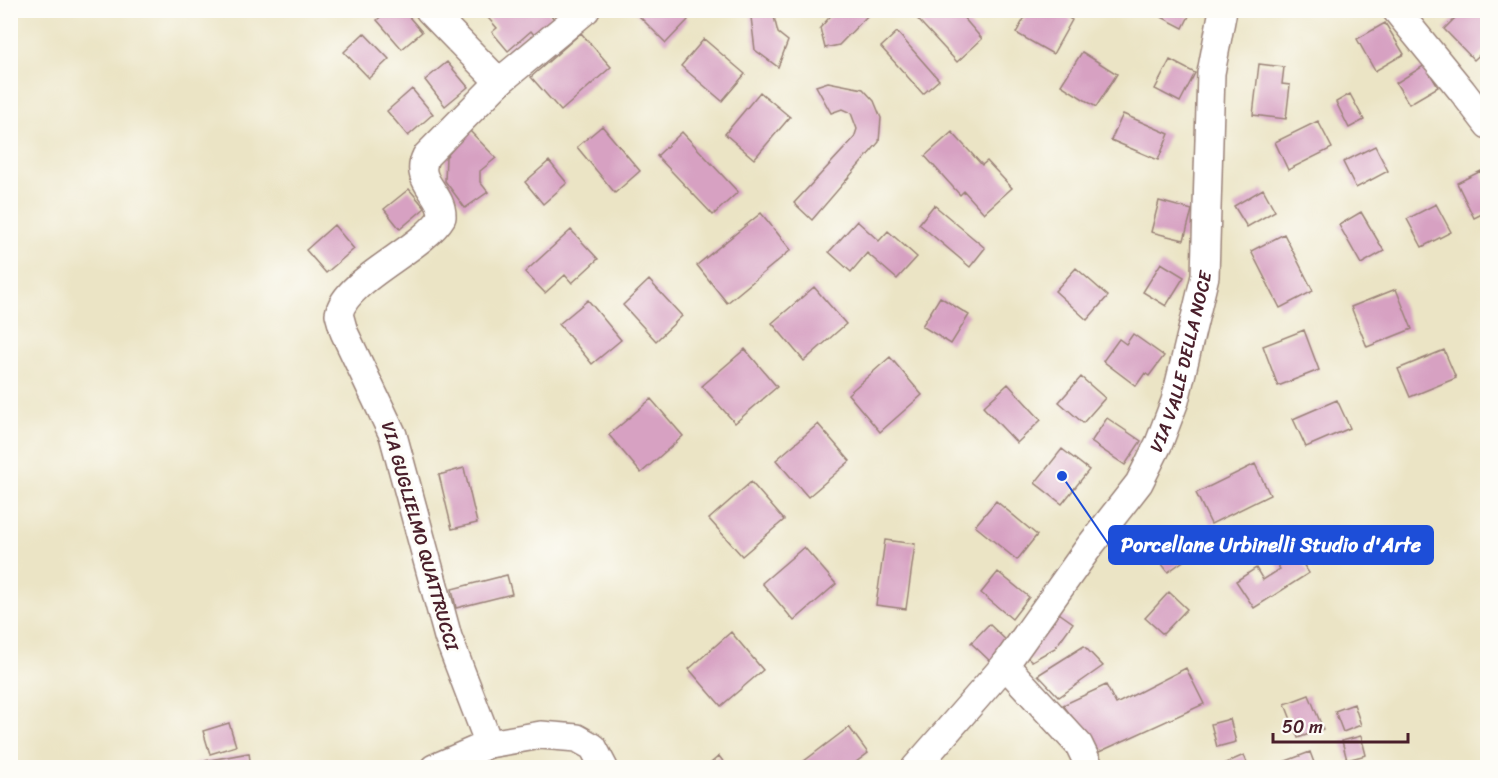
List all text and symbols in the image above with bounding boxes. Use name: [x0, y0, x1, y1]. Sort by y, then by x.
street label: VIA VALLE DELLA NOCE: [1141, 267, 1222, 458]
street label: VIA GUGLIELMO QUATTRUCCI: [372, 418, 469, 656]
callout: Porcellane Urbinelli Studio d'Arte: [1109, 526, 1433, 564]
text: Porcellane Urbinelli Studio d'Arte: [1121, 528, 1422, 563]
scale bar: [1273, 706, 1408, 744]
text: 50 m: [1282, 711, 1323, 743]

